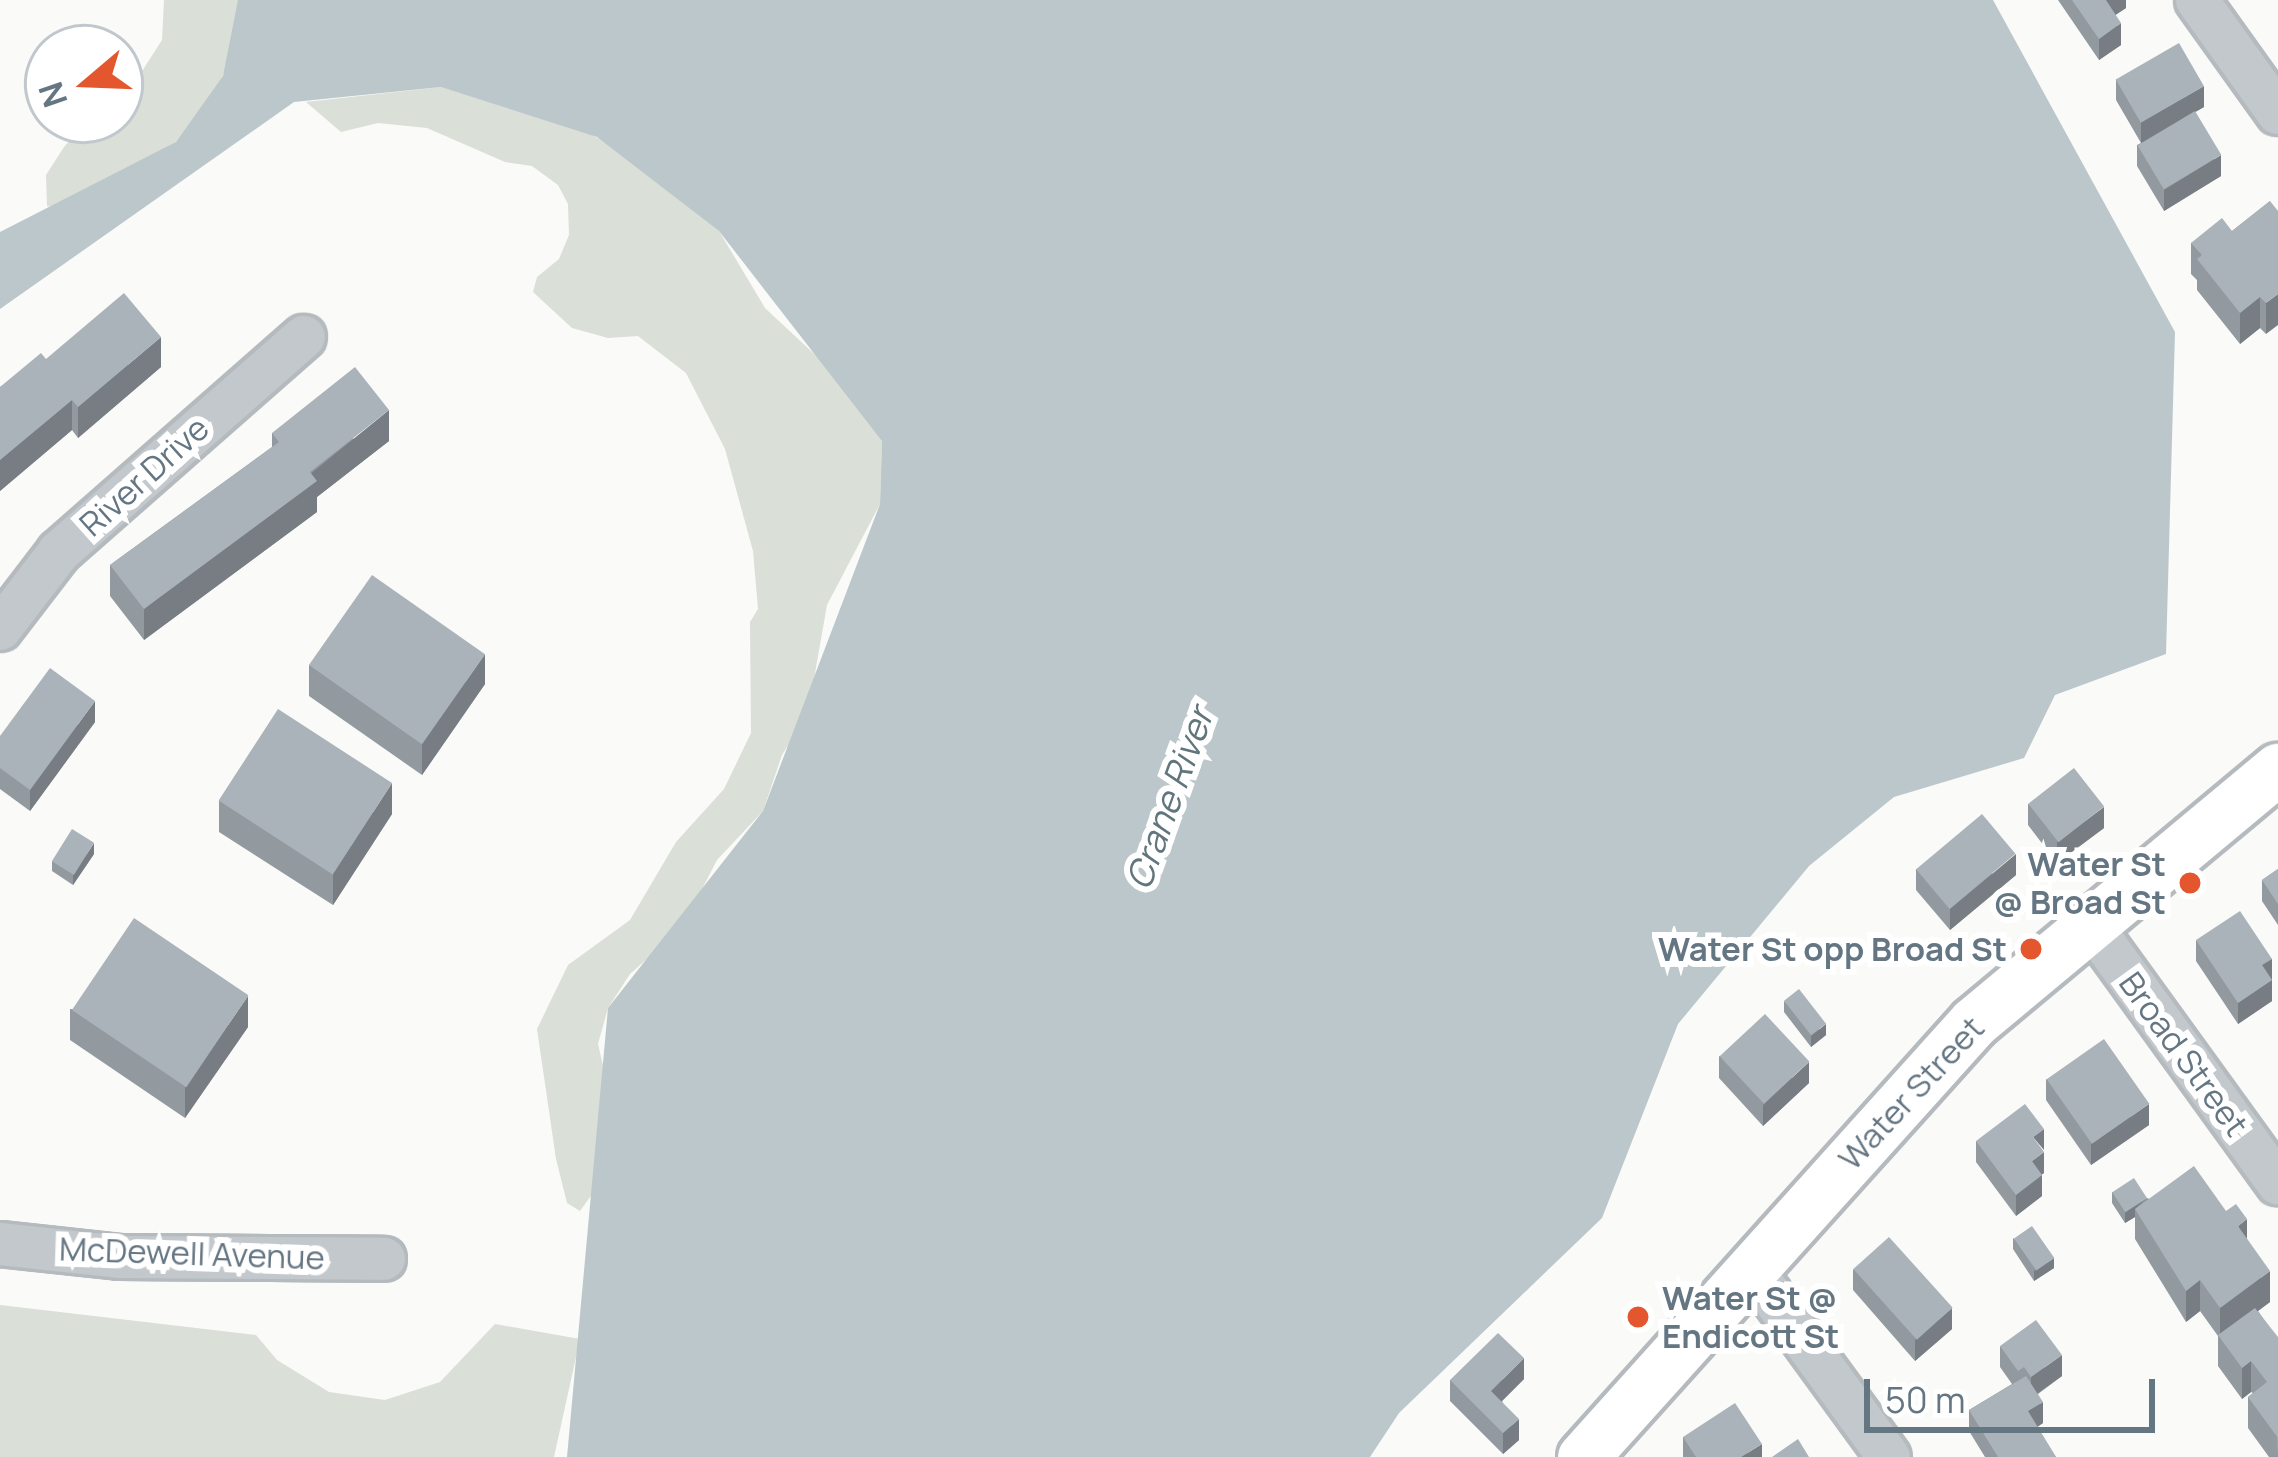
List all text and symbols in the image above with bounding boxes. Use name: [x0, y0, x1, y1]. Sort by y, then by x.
north arrow: [24, 24, 144, 144]
text: N: [27, 76, 77, 113]
street label: River Drive: [71, 408, 217, 544]
water label: Crane River: [1116, 701, 1222, 895]
place label: Water St @ Broad St: [1993, 844, 2166, 922]
marker: Water St @ Broad St: [2177, 870, 2203, 896]
place label: Water St opp Broad St: [1658, 929, 2007, 969]
marker: Water St opp Broad St: [2018, 936, 2044, 962]
street label: Broad Street: [2111, 964, 2257, 1144]
street label: Water Street: [1830, 1008, 1992, 1178]
street label: McDewell Avenue: [59, 1229, 325, 1277]
place label: Water St @ Endicott St: [1662, 1278, 1839, 1356]
marker: Water St @ Endicott St: [1625, 1304, 1651, 1330]
scale bar: [1870, 1355, 2161, 1429]
text: 50 m: [1885, 1375, 1965, 1424]

